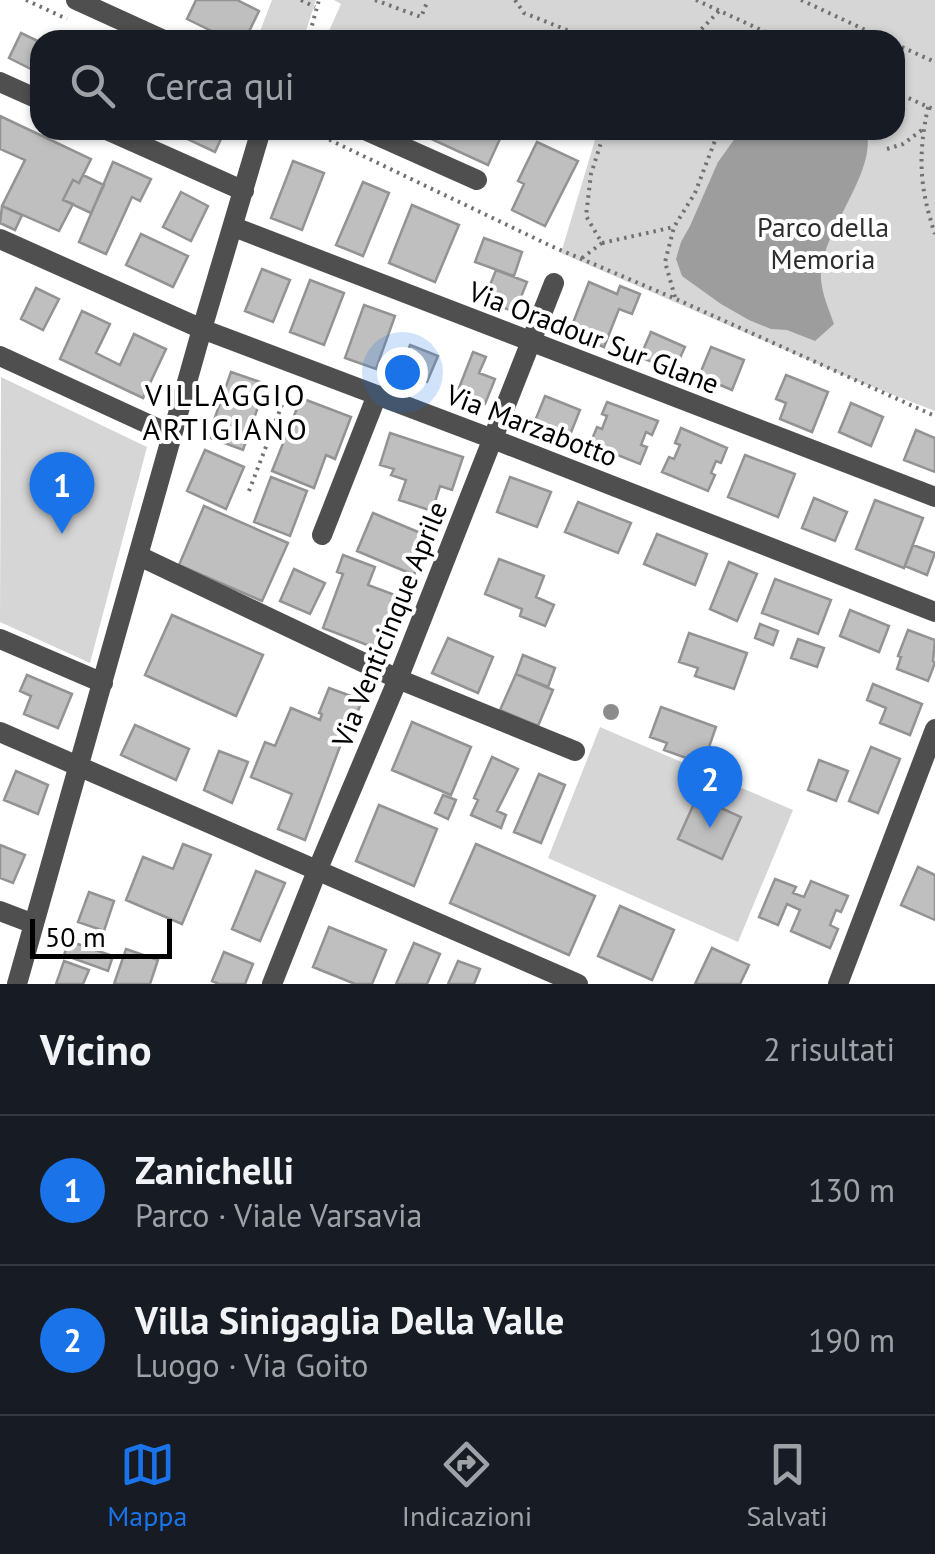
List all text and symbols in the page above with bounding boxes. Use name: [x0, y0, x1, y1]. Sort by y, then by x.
search box: [30, 30, 905, 140]
icon: search: [65, 58, 120, 113]
text: Cerca qui: [145, 61, 295, 110]
park label: Parco della Memoria: [757, 208, 889, 277]
street label: Via Oradour Sur Glane: [463, 272, 724, 402]
your location: [377, 347, 428, 398]
district label: VILLAGGIO ARTIGIANO: [143, 375, 309, 448]
street label: Via Marzabotto: [440, 375, 623, 475]
pin: 1: [30, 452, 94, 534]
street label: Via Venticinque Aprile: [322, 496, 455, 753]
pin: 2: [678, 746, 742, 828]
scale bar: [30, 914, 172, 958]
text: 50 m: [45, 918, 106, 955]
text: Vicino: [40, 1022, 152, 1077]
text: 2 risultati: [763, 1028, 895, 1070]
text: Zanichelli: [135, 1145, 294, 1194]
text: 1: [63, 1169, 82, 1211]
text: 130 m: [808, 1169, 895, 1211]
text: Parco · Viale Varsavia: [135, 1194, 422, 1236]
text: Villa Sinigaglia Della Valle: [135, 1295, 564, 1344]
text: 2: [63, 1319, 82, 1361]
text: 190 m: [808, 1319, 895, 1361]
text: Luogo · Via Goito: [135, 1344, 368, 1386]
tab: Mappa: [107, 1437, 187, 1534]
tab: Indicazioni: [402, 1437, 532, 1534]
tab: Salvati: [747, 1437, 828, 1534]

